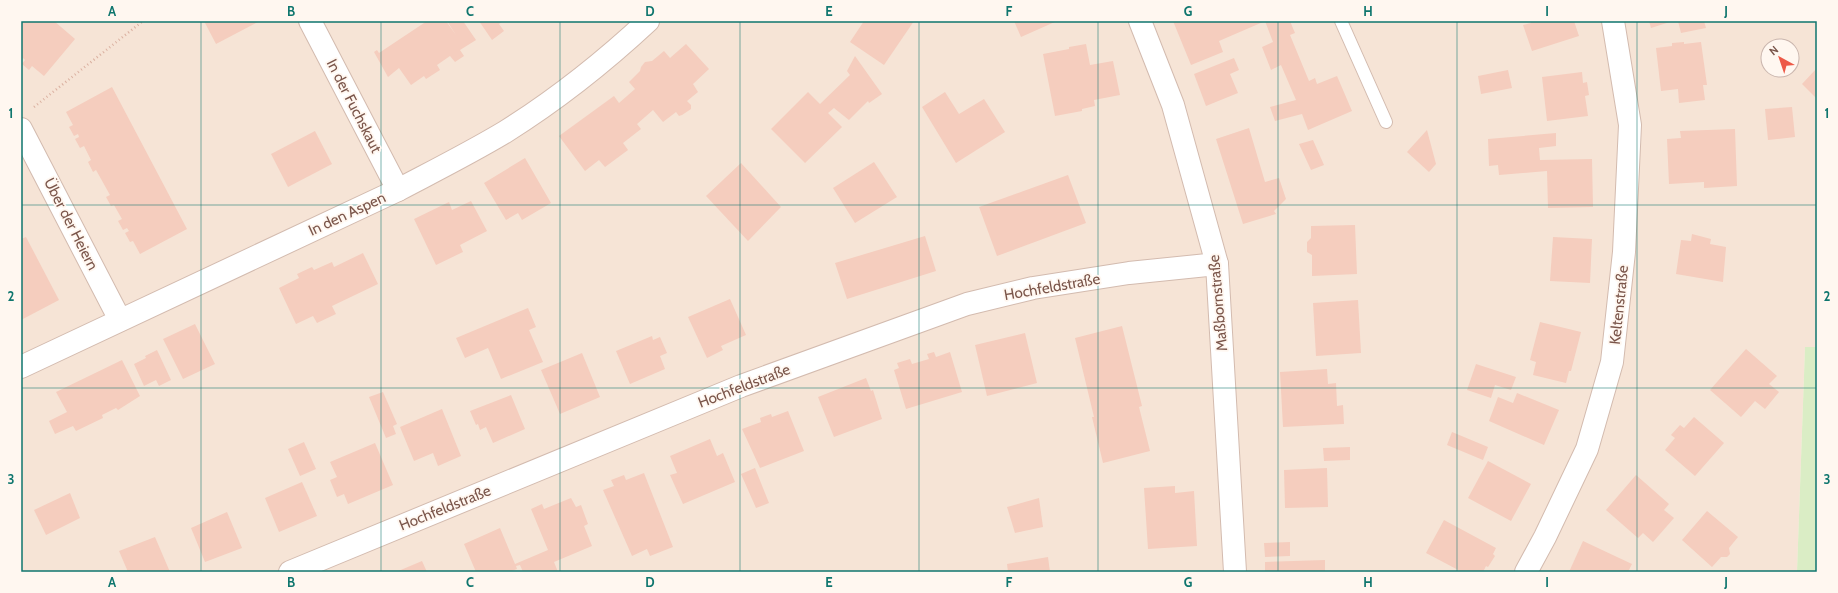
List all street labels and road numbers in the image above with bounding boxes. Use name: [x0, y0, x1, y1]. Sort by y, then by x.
street label: In der Fuchskaut: [323, 56, 385, 156]
street label: Über der Heiern: [40, 175, 102, 273]
street label: In den Aspen: [306, 188, 388, 240]
street label: Maßbornstraße: [1205, 254, 1231, 352]
street label: Keltenstraße: [1606, 264, 1632, 345]
street label: Hochfeldstraße: [1003, 270, 1102, 304]
street label: Hochfeldstraße: [695, 360, 793, 412]
street label: Hochfeldstraße: [397, 481, 494, 535]

